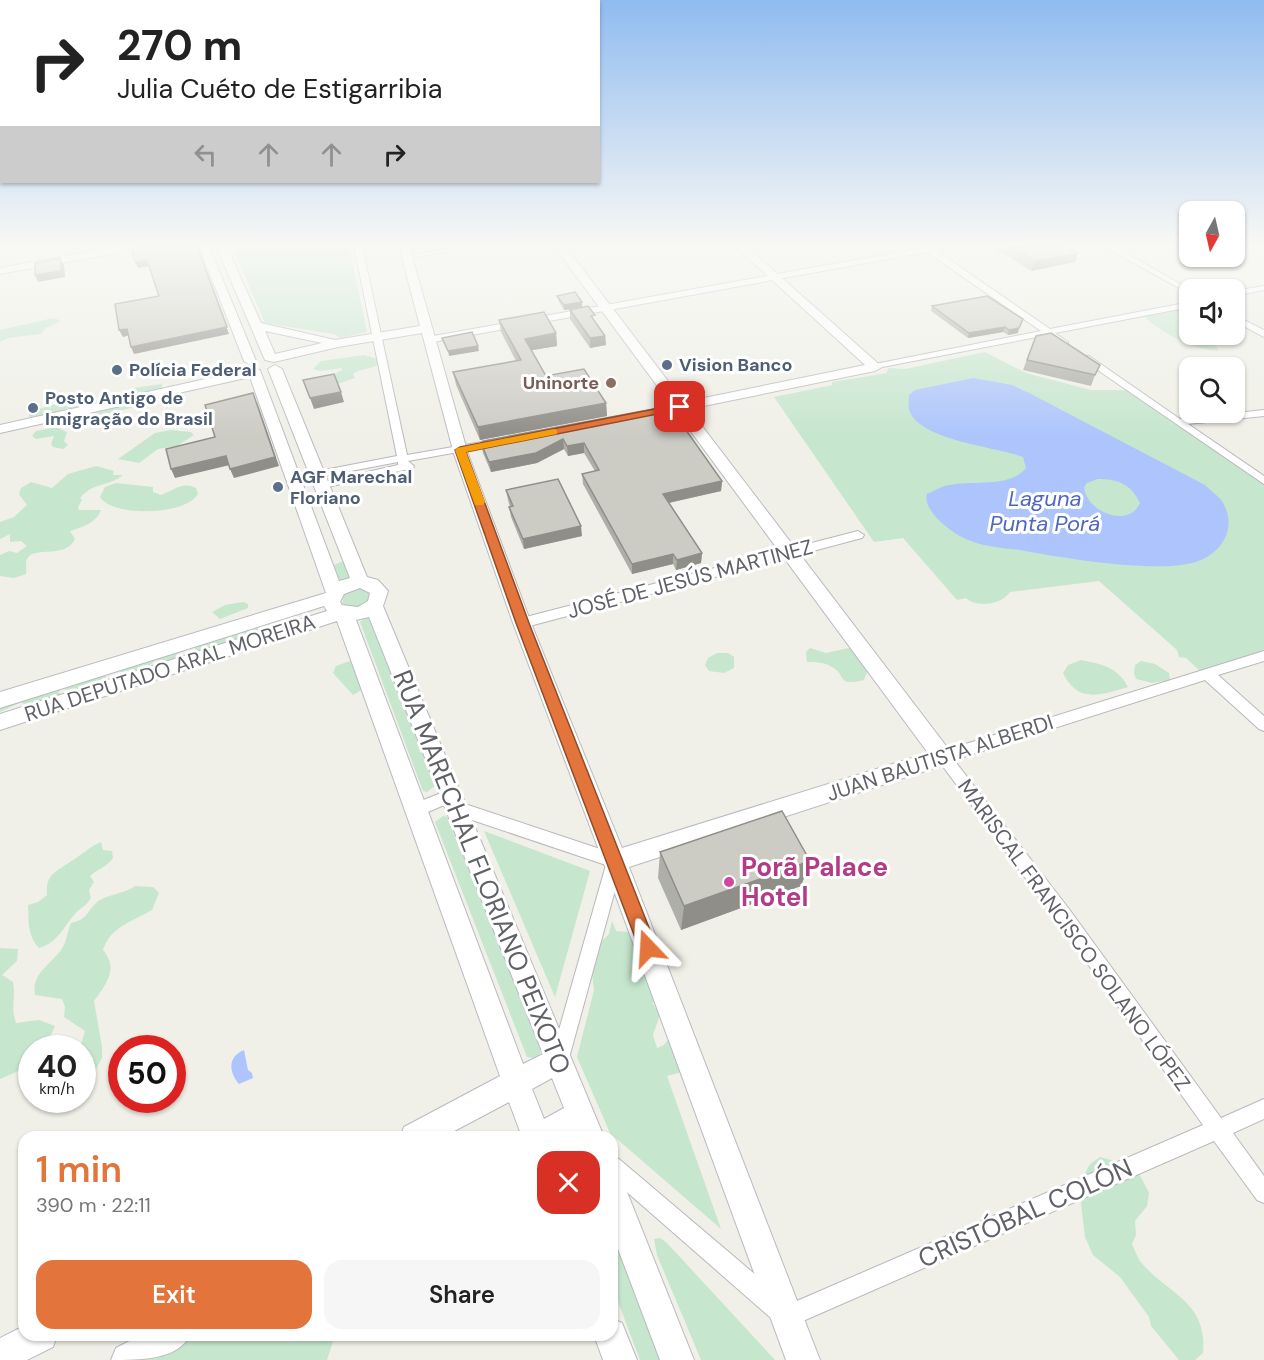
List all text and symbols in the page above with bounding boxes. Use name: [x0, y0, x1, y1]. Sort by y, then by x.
text: 270 m: [117, 18, 242, 73]
icon: right: [18, 24, 96, 102]
text: Julia Cuéto de Estigarribia: [117, 71, 443, 106]
icon: left: [189, 138, 222, 171]
icon: ahead: [252, 138, 285, 171]
icon: ahead: [315, 138, 348, 171]
icon: right: [378, 138, 411, 171]
north arrow: [1179, 201, 1245, 267]
map controls: [1179, 201, 1245, 423]
button: sound: [1179, 279, 1245, 345]
place label: Vision Banco: [679, 353, 793, 377]
button: search: [1179, 357, 1245, 423]
place label: Polícia Federal: [129, 358, 257, 382]
marker: Vision Banco: [660, 358, 674, 372]
marker: Polícia Federal: [110, 363, 124, 377]
place label: Uninorte: [523, 371, 599, 395]
marker: Uninorte: [604, 376, 618, 390]
pin: [654, 381, 705, 432]
place label: Posto Antigo de Imigração do Brasil: [45, 386, 213, 431]
icon: arrive: [663, 390, 696, 423]
marker: Posto Antigo de Imigração do Brasil: [26, 401, 40, 415]
place label: AGF Marechal Floriano: [290, 465, 412, 510]
marker: AGF Marechal Floriano: [271, 480, 285, 494]
water label: Laguna Punta Porá: [990, 484, 1100, 538]
street label: JOSÉ DE JESÚS MARTINEZ: [564, 533, 816, 625]
street label: RUA DEPUTADO ARAL MOREIRA: [21, 608, 319, 728]
street label: RUA MARECHAL FLORIANO PEIXOTO: [385, 665, 579, 1079]
street label: JUAN BAUTISTA ALBERDI: [823, 708, 1057, 808]
street label: MARISCAL FRANCISCO SOLANO LÓPEZ: [951, 774, 1197, 1096]
place label: Porã Palace Hotel: [741, 850, 888, 914]
marker: Porã Palace Hotel: [722, 875, 736, 889]
position arrow: [616, 916, 680, 980]
speed limit sign: 50: [108, 1035, 186, 1113]
text: 40: [37, 1047, 77, 1086]
text: km/h: [39, 1079, 75, 1099]
text: 1 min: [36, 1146, 122, 1193]
button: close: [537, 1151, 600, 1214]
street label: CRISTÓBAL COLÓN: [913, 1151, 1137, 1275]
text: 390 m · 22:11: [36, 1192, 151, 1218]
button: Exit: [36, 1260, 312, 1329]
button: Share: [324, 1260, 600, 1329]

